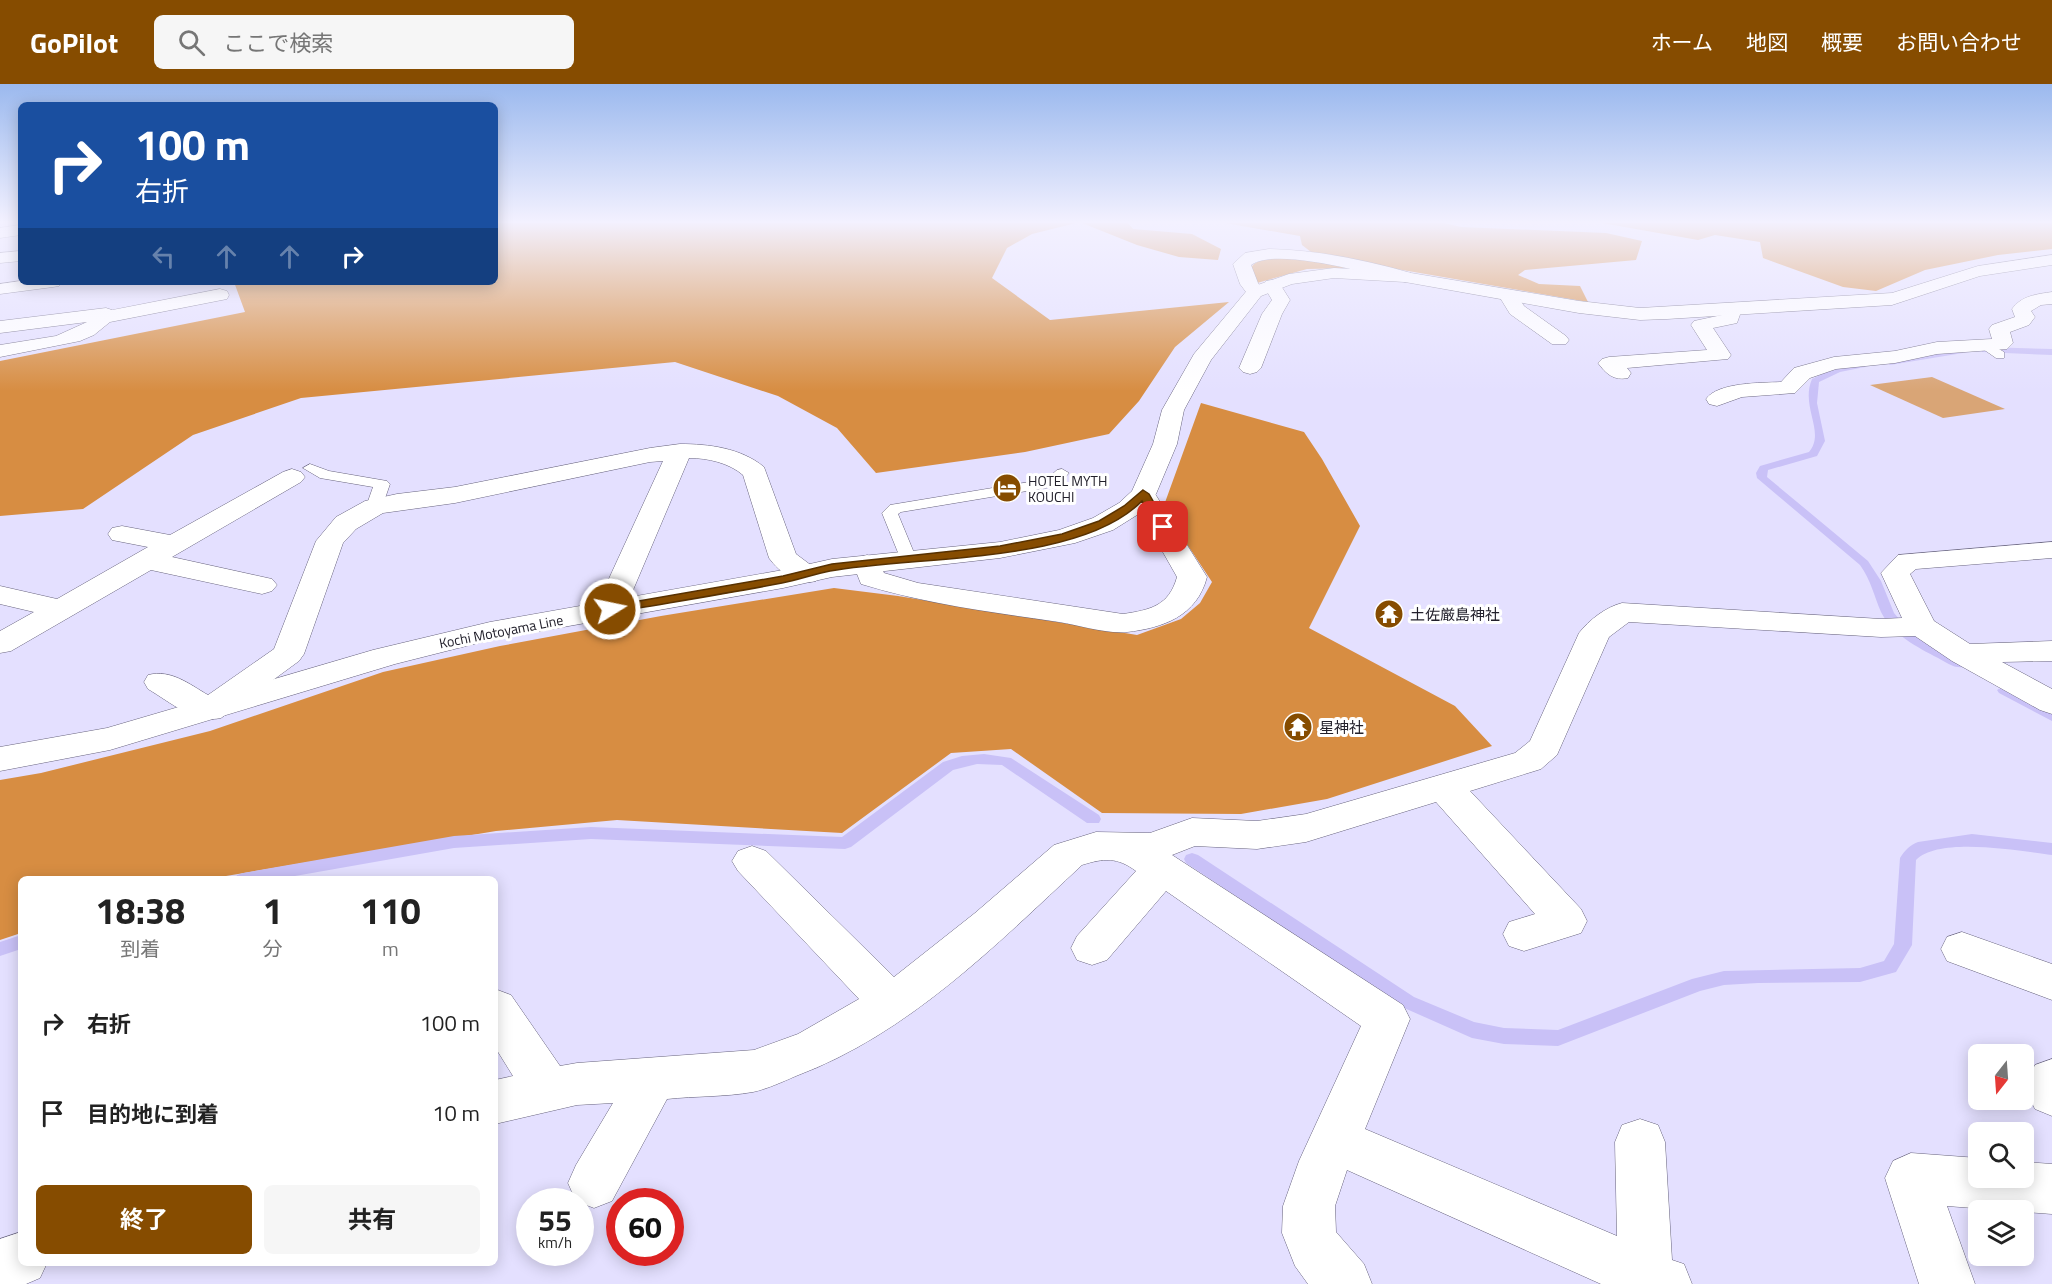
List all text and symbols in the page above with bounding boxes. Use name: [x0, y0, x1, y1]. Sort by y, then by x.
search box: [154, 15, 574, 69]
text: GoPilot: [30, 21, 118, 64]
icon: search: [175, 26, 208, 59]
text: ここで検索: [223, 26, 333, 60]
text: ホーム: [1651, 26, 1713, 58]
text: 地図: [1746, 26, 1788, 58]
text: 概要: [1821, 26, 1863, 58]
text: お問い合わせ: [1896, 26, 2022, 58]
text: 100 m: [135, 112, 250, 176]
icon: right: [36, 126, 114, 204]
text: 右折: [135, 170, 189, 211]
icon: left: [147, 240, 180, 273]
icon: ahead: [210, 240, 243, 273]
icon: ahead: [273, 240, 306, 273]
icon: right: [336, 240, 369, 273]
place label: HOTEL MYTH KOUCHI: [1028, 470, 1107, 507]
hotel icon: HOTEL MYTH KOUCHI: [991, 472, 1023, 504]
pin: [1137, 501, 1188, 552]
icon: arrive: [1146, 510, 1179, 543]
position arrow: [578, 577, 642, 641]
temple icon: 土佐厳島神社: [1373, 598, 1405, 630]
place label: 土佐厳島神社: [1410, 603, 1500, 626]
street label: Kochi Motoyama Line: [437, 609, 565, 653]
temple icon: 星神社: [1282, 711, 1314, 743]
place label: 星神社: [1319, 716, 1364, 739]
text: 18:38: [95, 883, 185, 938]
text: 1: [263, 883, 283, 938]
text: 110: [360, 883, 421, 938]
text: 到着: [120, 933, 160, 964]
text: 分: [263, 933, 283, 964]
text: m: [382, 933, 399, 964]
text: 100 m: [420, 1006, 480, 1040]
icon: right: [36, 1007, 69, 1040]
text: 右折: [87, 1007, 131, 1041]
north arrow: [1968, 1044, 2034, 1110]
map controls: [1968, 1044, 2034, 1266]
text: 10 m: [432, 1096, 480, 1130]
icon: arrive: [36, 1097, 69, 1130]
text: 目的地に到着: [87, 1097, 219, 1131]
button: search: [1968, 1122, 2034, 1188]
button: 終了: [36, 1185, 252, 1254]
button: 共有: [264, 1185, 480, 1254]
speed limit sign: 60: [606, 1188, 684, 1266]
text: 55: [538, 1197, 572, 1243]
button: layers: [1968, 1200, 2034, 1266]
text: km/h: [538, 1231, 572, 1254]

